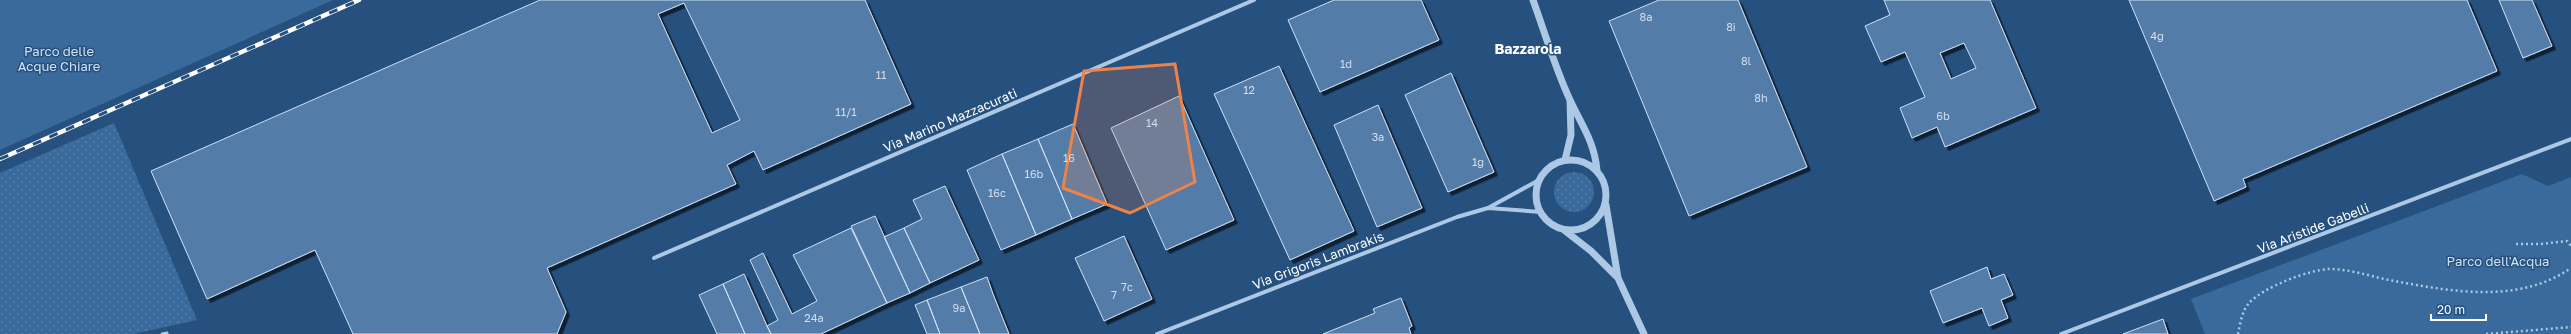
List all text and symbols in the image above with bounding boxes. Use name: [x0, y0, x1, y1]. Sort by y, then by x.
house number: 8a: [1640, 10, 1652, 23]
house number: 8i: [1726, 20, 1736, 33]
house number: 4g: [2150, 29, 2164, 42]
district label: Bazzarola: [1495, 40, 1562, 57]
park label: Parco delle Acque Chiare: [18, 43, 100, 74]
house number: 8l: [1741, 54, 1752, 67]
house number: 1d: [1340, 57, 1352, 70]
house number: 11: [876, 68, 886, 81]
house number: 12: [1243, 83, 1255, 96]
street label: Via Marino Mazzacurati: [881, 85, 1019, 155]
house number: 8h: [1754, 91, 1768, 104]
house number: 11/1: [835, 105, 857, 118]
house number: 6b: [1936, 109, 1950, 122]
house number: 14: [1146, 116, 1158, 129]
house number: 3a: [1372, 130, 1384, 143]
house number: 16: [1063, 151, 1075, 164]
house number: 1g: [1472, 155, 1484, 168]
house number: 16b: [1025, 167, 1044, 180]
house number: 16c: [988, 186, 1006, 199]
street label: Via Aristide Gabelli: [2255, 199, 2371, 257]
street label: Via Grigoris Lambrakis: [1250, 228, 1386, 292]
park label: Parco dell'Acqua: [2447, 253, 2549, 269]
house number: 7c: [1121, 280, 1133, 293]
house number: 7: [1111, 288, 1117, 301]
scale bar: [2431, 296, 2486, 322]
house number: 9a: [953, 301, 965, 314]
text: 20 m: [2437, 302, 2465, 317]
house number: 24a: [804, 311, 824, 324]

